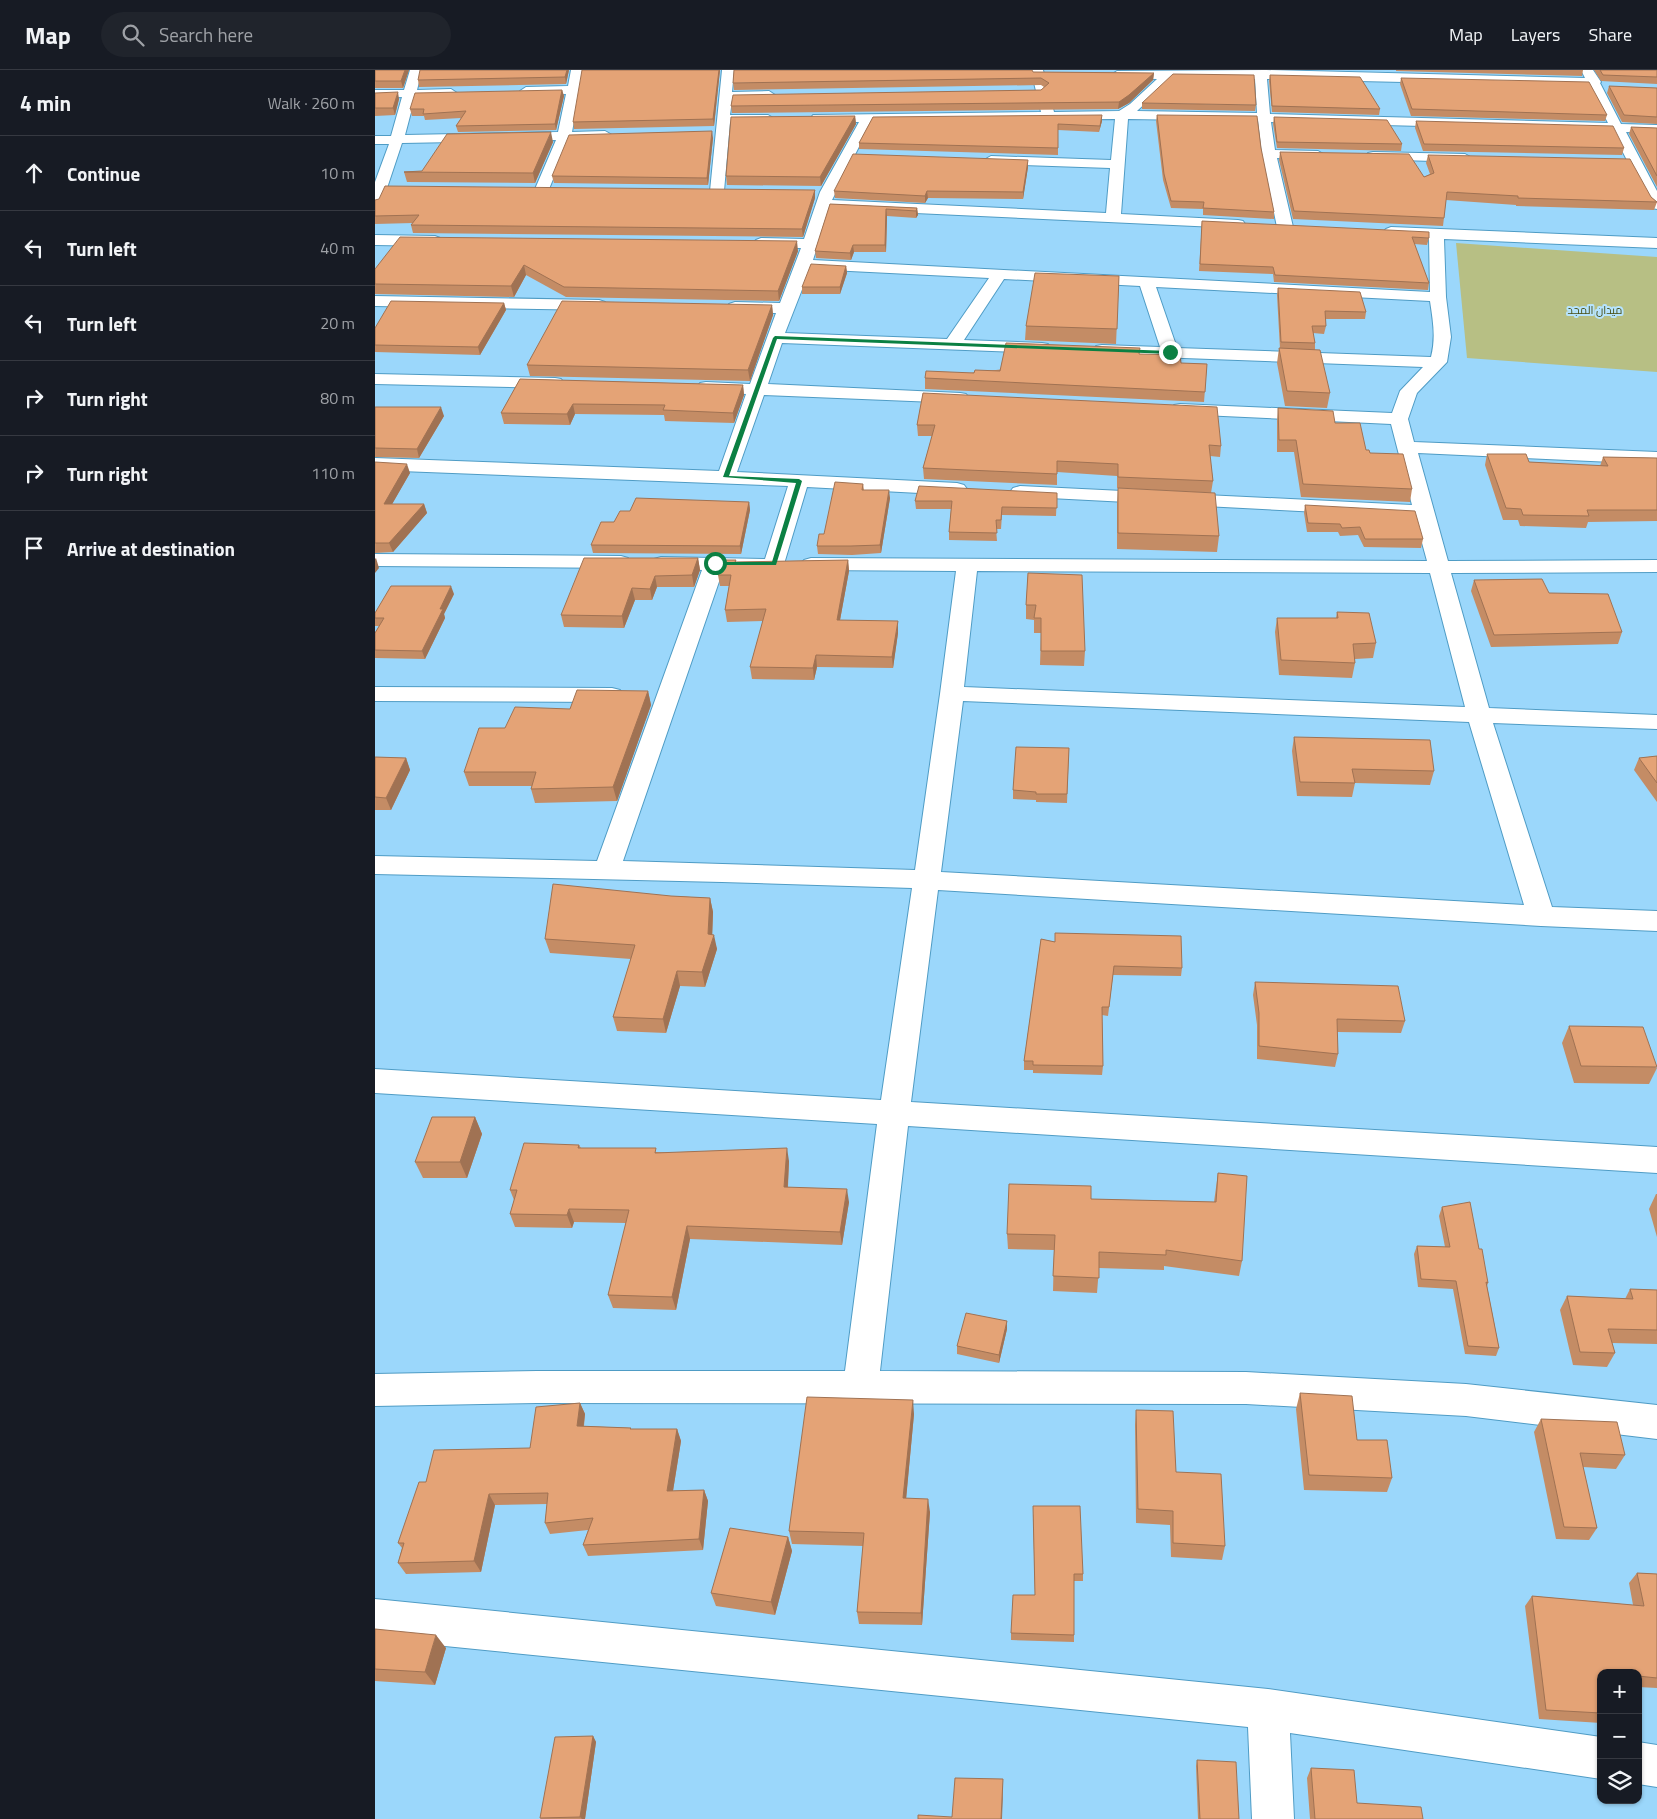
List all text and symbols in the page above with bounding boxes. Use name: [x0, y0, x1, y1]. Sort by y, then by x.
search box: [101, 12, 451, 57]
text: Map: [25, 17, 71, 53]
text: Search here: [159, 20, 253, 49]
icon: search: [119, 21, 147, 49]
text: Map: [1449, 21, 1483, 48]
text: Layers: [1511, 21, 1560, 48]
text: Share: [1588, 21, 1632, 48]
text: 4 min: [20, 87, 71, 119]
text: Walk · 260 m: [267, 91, 355, 115]
icon: ahead: [20, 159, 48, 187]
text: Continue: [67, 159, 140, 188]
text: 10 m: [320, 161, 355, 185]
icon: left: [20, 234, 48, 262]
text: Turn left: [67, 234, 137, 263]
text: 40 m: [320, 236, 355, 260]
park label: ميدان المجد: [1568, 302, 1622, 318]
icon: left: [20, 309, 48, 337]
text: Turn left: [67, 309, 137, 338]
text: 20 m: [320, 311, 355, 335]
route end: [1159, 341, 1182, 364]
icon: right: [20, 384, 48, 412]
text: Turn right: [67, 384, 148, 413]
text: 80 m: [320, 386, 355, 410]
icon: right: [20, 459, 48, 487]
text: Turn right: [67, 459, 148, 488]
text: 110 m: [311, 461, 355, 485]
icon: arrive: [20, 534, 48, 562]
text: Arrive at destination: [67, 534, 235, 563]
route start: [704, 552, 727, 575]
map controls: [1597, 1669, 1642, 1804]
button: +: [1597, 1669, 1642, 1714]
button: −: [1597, 1714, 1642, 1759]
button: layers: [1597, 1759, 1642, 1804]

